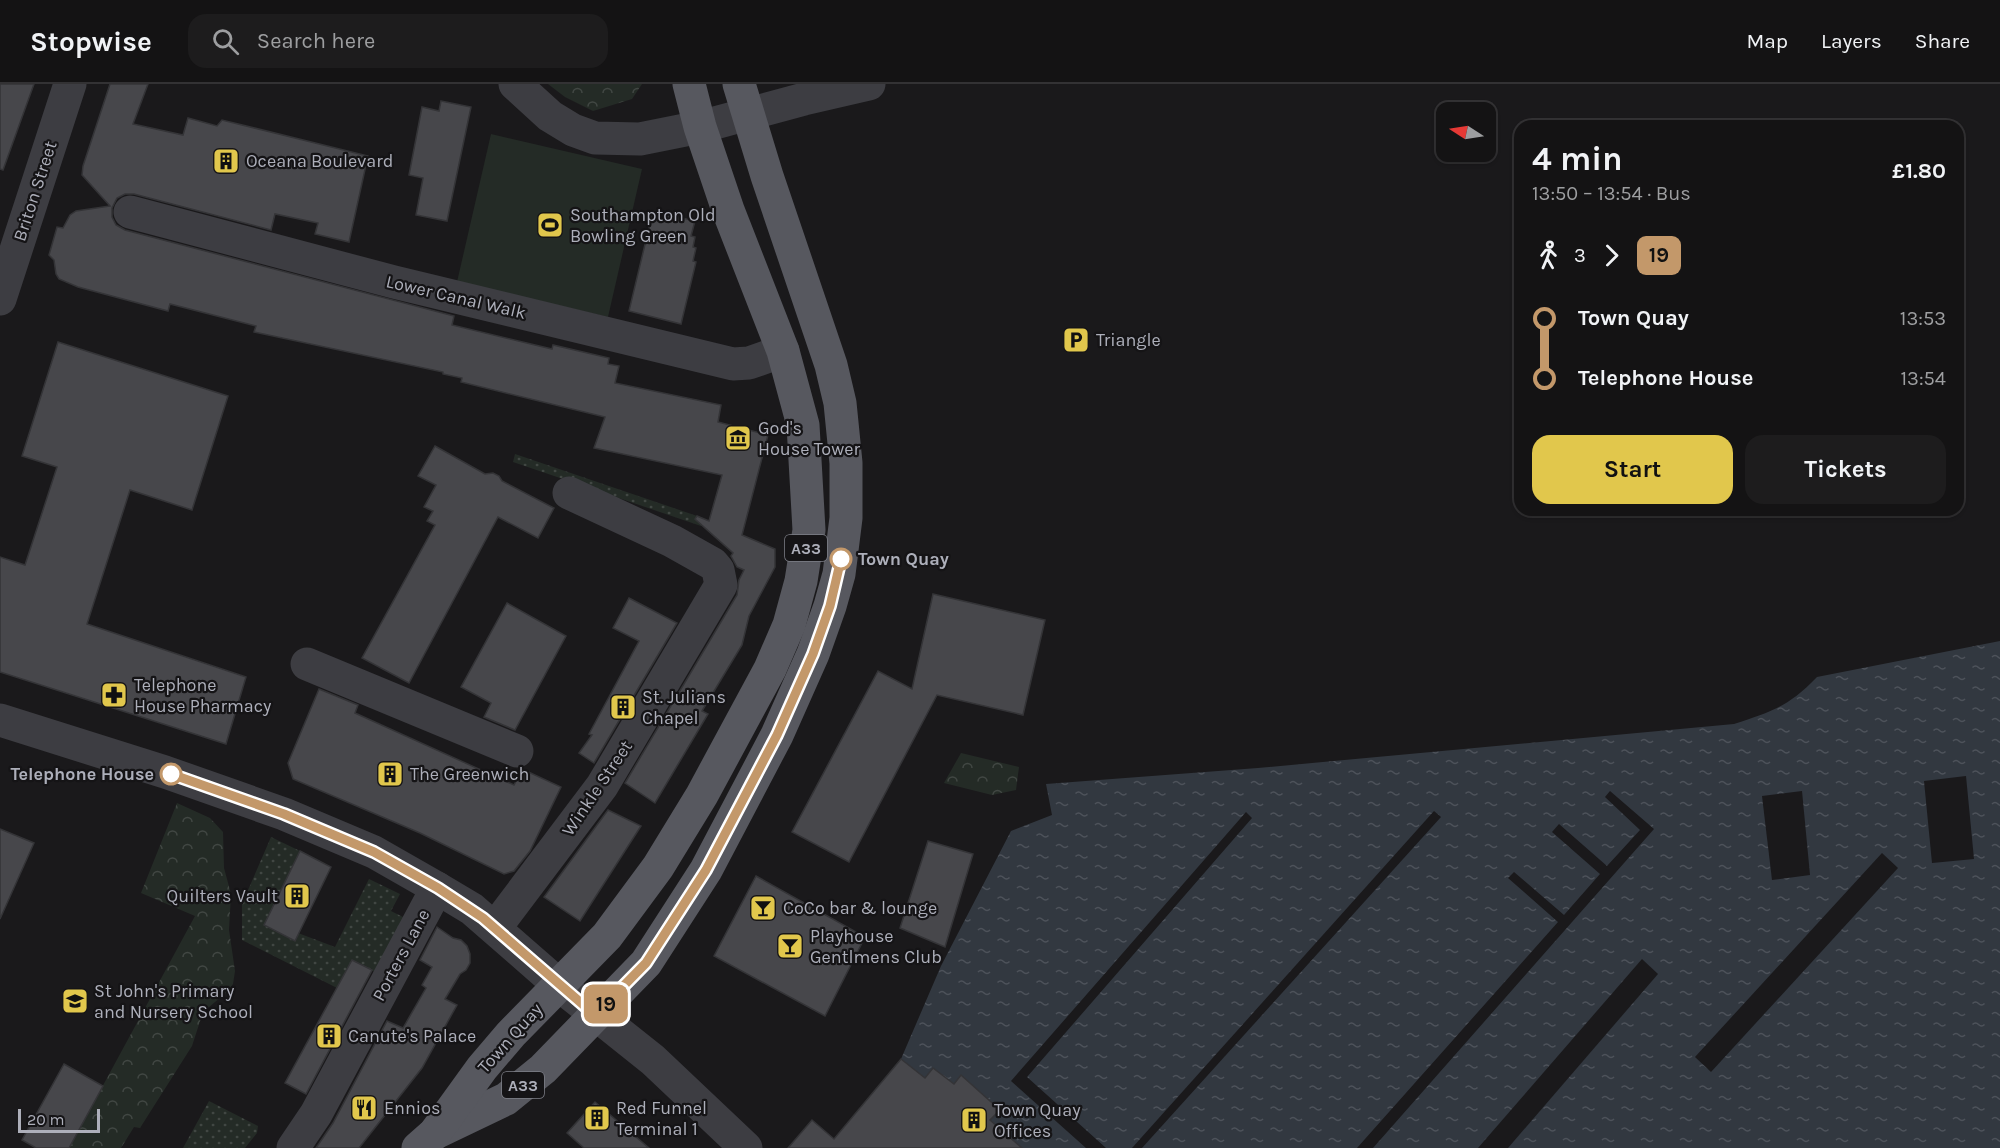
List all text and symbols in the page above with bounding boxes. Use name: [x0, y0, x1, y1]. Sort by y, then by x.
search box: [188, 14, 608, 68]
text: Stopwise: [30, 25, 152, 58]
icon: search: [209, 25, 242, 58]
text: Search here: [257, 28, 375, 54]
text: Map: [1746, 29, 1788, 53]
text: Layers: [1821, 29, 1882, 53]
text: Share: [1915, 29, 1970, 53]
north arrow: [1436, 102, 1496, 162]
map controls: [1436, 102, 1496, 162]
street label: Briton Street: [8, 138, 62, 244]
text: 4 min: [1532, 140, 1623, 178]
building icon: Oceana Boulevard: [211, 146, 241, 176]
place label: Oceana Boulevard: [246, 150, 393, 172]
text: £1.80: [1892, 158, 1946, 184]
text: 13:50 – 13:54 · Bus: [1532, 182, 1691, 205]
place label: Southampton Old Bowling Green: [570, 204, 716, 247]
sports icon: Southampton Old Bowling Green: [535, 210, 565, 240]
icon: walk: [1532, 239, 1565, 272]
icon: forward: [1595, 239, 1628, 272]
text: 19: [1649, 243, 1669, 267]
text: 3: [1574, 244, 1586, 267]
street label: Lower Canal Walk: [384, 270, 528, 324]
text: Town Quay: [1578, 305, 1689, 331]
text: 13:53: [1900, 307, 1946, 330]
parking icon: Triangle: [1061, 325, 1091, 355]
place label: Triangle: [1096, 329, 1161, 351]
text: Telephone House: [1578, 365, 1753, 391]
text: 13:54: [1901, 367, 1946, 390]
place label: God's House Tower: [758, 417, 860, 460]
museum icon: God's House Tower: [723, 423, 753, 453]
button: Start: [1532, 435, 1733, 504]
button: Tickets: [1745, 435, 1946, 504]
road number: A33: [785, 535, 827, 561]
marker: Town Quay: [830, 548, 852, 570]
place label: Town Quay: [858, 548, 949, 570]
place label: Telephone House Pharmacy: [134, 674, 272, 717]
pharmacy icon: Telephone House Pharmacy: [99, 680, 129, 710]
place label: St. Julians Chapel: [642, 686, 726, 729]
building icon: St. Julians Chapel: [608, 692, 638, 722]
street label: Winkle Street: [557, 736, 637, 840]
building icon: The Greenwich: [375, 759, 405, 789]
place label: Telephone House: [10, 763, 154, 785]
marker: Telephone House: [160, 763, 182, 785]
place label: The Greenwich: [410, 763, 529, 785]
building icon: Quilters Vault: [282, 881, 312, 911]
place label: Quilters Vault: [167, 885, 278, 907]
bar icon: CoCo bar & lounge: [748, 893, 778, 923]
place label: CoCo bar & lounge: [783, 897, 937, 919]
street label: Porters Lane: [368, 905, 434, 1005]
place label: Playhouse Gentlmens Club: [810, 925, 942, 968]
bar icon: Playhouse Gentlmens Club: [775, 931, 805, 961]
place label: St John's Primary and Nursery School: [94, 980, 253, 1023]
line badge: 19: [579, 984, 633, 1024]
school or university icon: St John's Primary and Nursery School: [60, 986, 90, 1016]
text: 19: [596, 992, 616, 1016]
street label: Town Quay: [473, 998, 548, 1078]
building icon: Canute's Palace: [314, 1021, 344, 1051]
place label: Canute's Palace: [348, 1025, 476, 1047]
road number: A33: [502, 1072, 544, 1098]
restaurant icon: Ennios: [349, 1093, 379, 1123]
place label: Ennios: [384, 1097, 441, 1119]
place label: Red Funnel Terminal 1: [616, 1097, 707, 1140]
place label: Town Quay Offices: [994, 1099, 1081, 1142]
building icon: Red Funnel Terminal 1: [582, 1103, 612, 1133]
building icon: Town Quay Offices: [959, 1105, 989, 1135]
scale bar: [18, 1106, 100, 1134]
text: 20 m: [27, 1110, 65, 1129]

